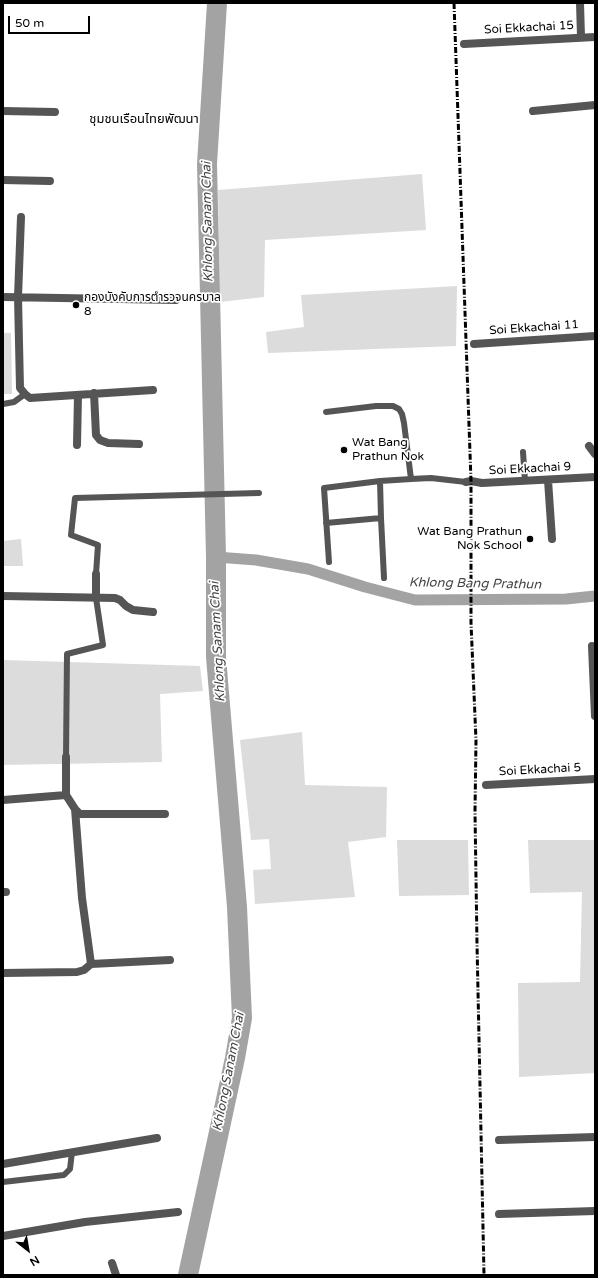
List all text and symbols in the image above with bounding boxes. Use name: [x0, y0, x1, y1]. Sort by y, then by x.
scale bar: [10, 8, 92, 34]
text: 50 m: [15, 16, 44, 30]
street label: Soi Ekkachai 15: [484, 18, 574, 38]
district label: ชุมชนเรือนไทยพัฒนา: [89, 112, 199, 128]
water label: Khlong Sanam Chai: [199, 162, 217, 282]
place label: กองบังคับการตำรวจนครบาล 8: [84, 291, 221, 319]
marker: กองบังคับการตำรวจนครบาล 8: [71, 300, 81, 310]
street label: Soi Ekkachai 11: [489, 318, 579, 338]
place label: Wat Bang Prathun Nok: [352, 436, 424, 464]
marker: Wat Bang Prathun Nok: [339, 445, 349, 455]
street label: Soi Ekkachai 9: [489, 460, 571, 478]
place label: Wat Bang Prathun Nok School: [417, 525, 522, 553]
marker: Wat Bang Prathun Nok School: [525, 534, 535, 544]
water label: Khlong Bang Prathun: [409, 575, 541, 593]
water label: Khlong Sanam Chai: [207, 581, 229, 703]
street label: Soi Ekkachai 5: [499, 761, 581, 779]
water label: Khlong Sanam Chai: [210, 1011, 248, 1133]
north arrow: [8, 1230, 48, 1270]
text: N: [27, 1253, 42, 1269]

